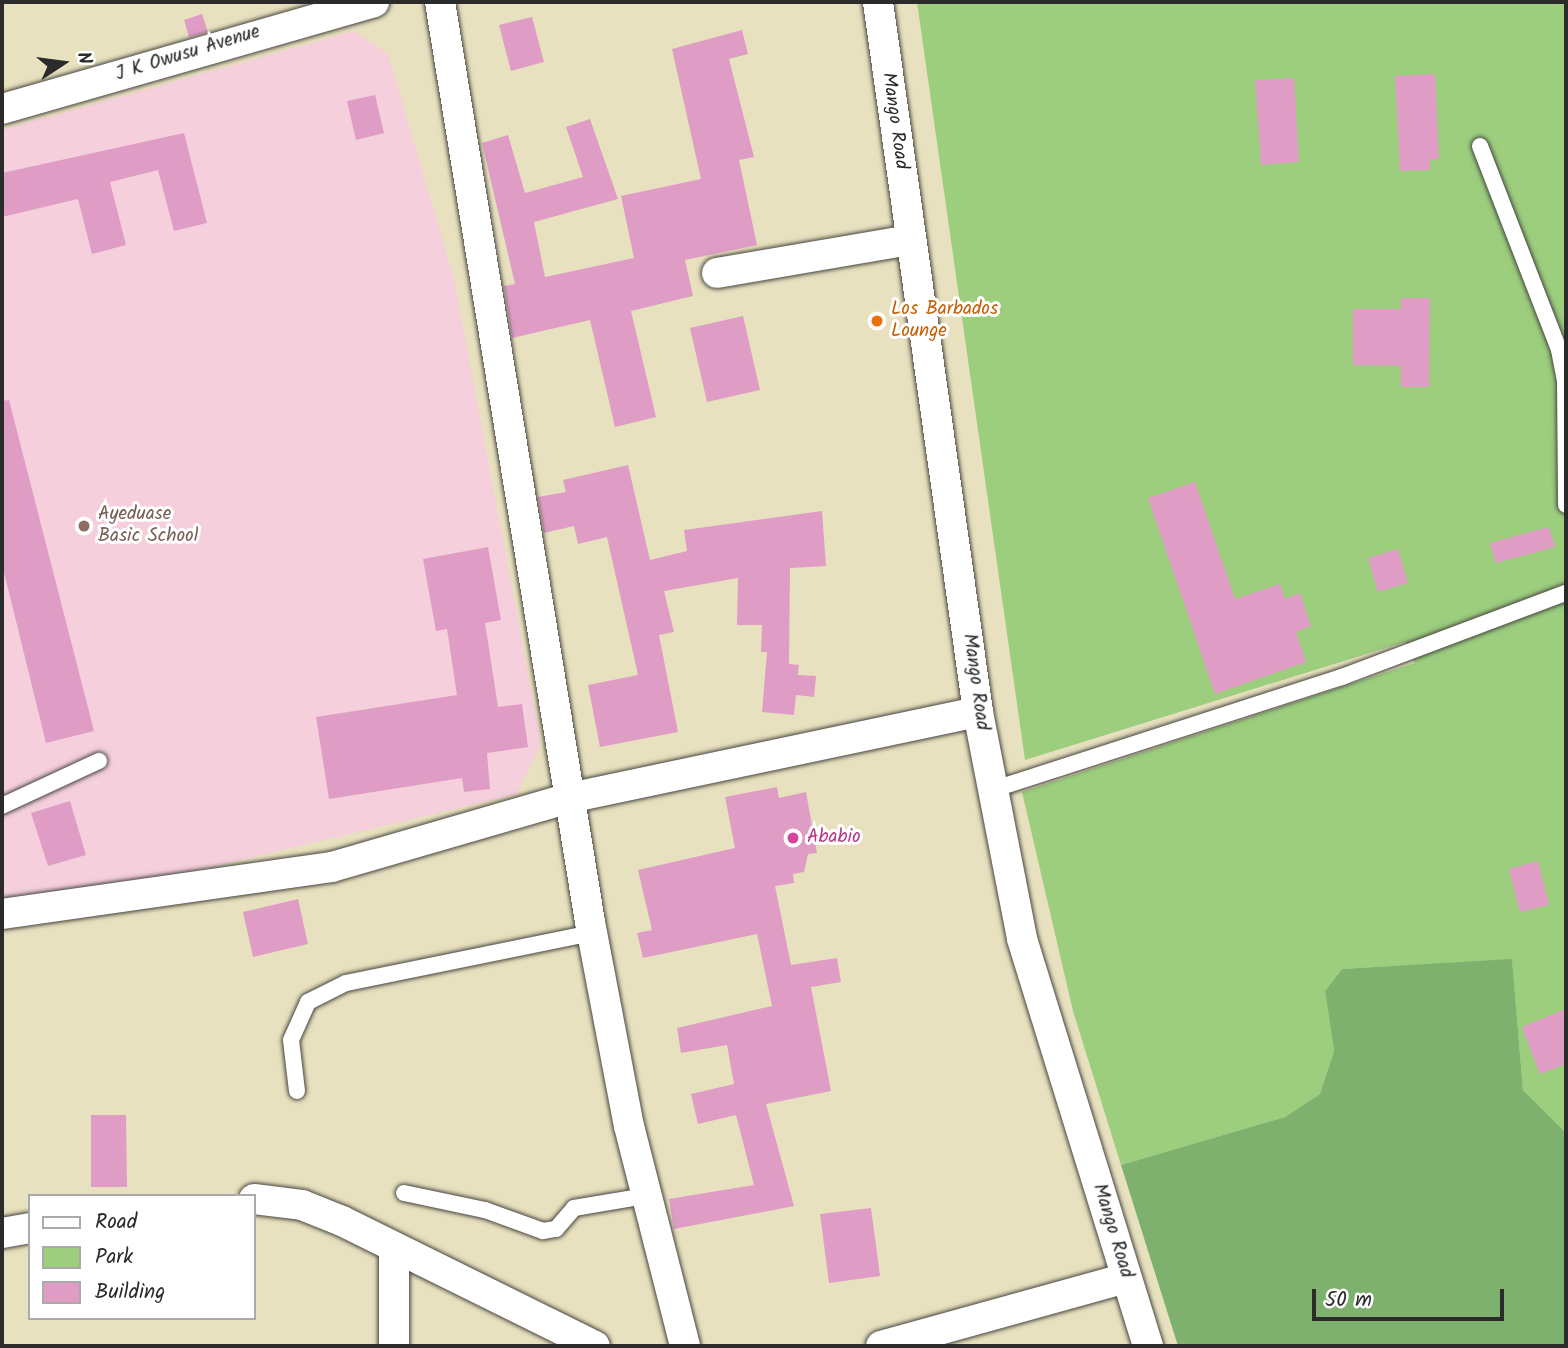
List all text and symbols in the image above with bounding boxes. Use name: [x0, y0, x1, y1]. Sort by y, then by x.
street label: J K Owusu Avenue: [113, 21, 263, 87]
north arrow: [28, 28, 98, 98]
text: N: [67, 49, 99, 67]
street label: Mango Road: [876, 71, 912, 171]
place label: Los Barbados Lounge: [891, 299, 998, 343]
marker: Los Barbados Lounge: [869, 313, 885, 329]
place label: Ayeduase Basic School: [98, 504, 198, 548]
marker: Ayeduase Basic School: [76, 518, 92, 534]
street label: Mango Road: [957, 632, 993, 732]
place label: Ababio: [807, 827, 861, 849]
marker: Ababio: [785, 830, 801, 846]
street label: Mango Road: [1087, 1181, 1137, 1281]
legend: [28, 1194, 256, 1320]
text: Road: [95, 1206, 137, 1239]
text: Park: [95, 1241, 133, 1274]
scale bar: [1316, 1274, 1508, 1318]
text: Building: [95, 1276, 165, 1309]
text: 50 m: [1325, 1284, 1372, 1317]

